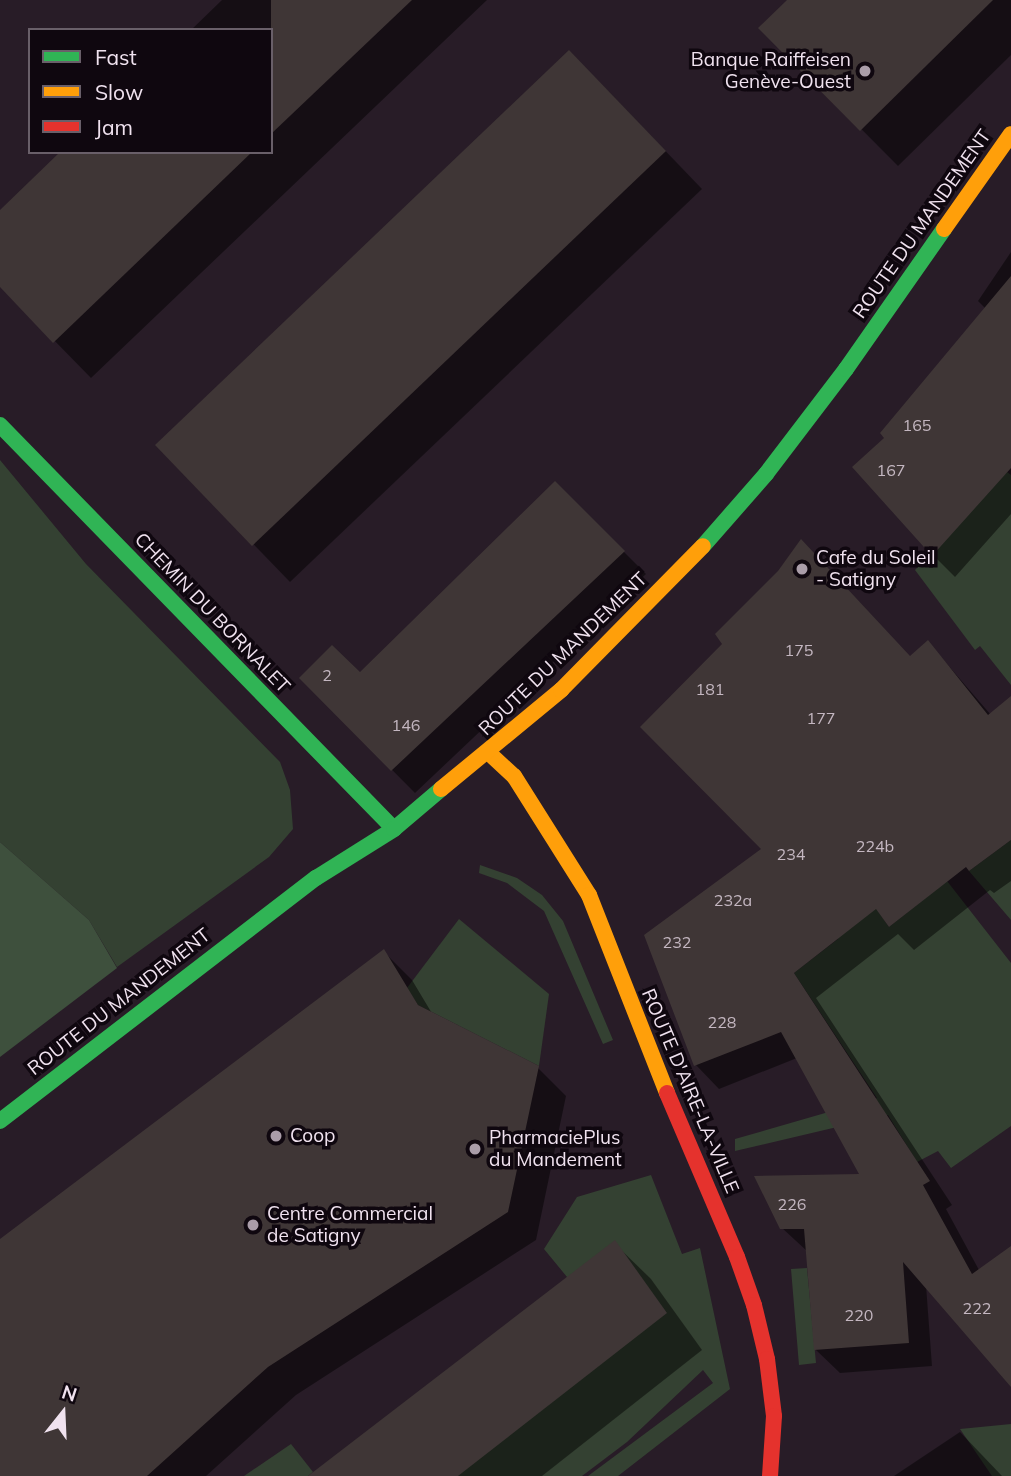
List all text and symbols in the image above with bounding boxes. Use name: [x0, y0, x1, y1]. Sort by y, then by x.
legend: [28, 28, 273, 154]
text: Fast: [95, 44, 137, 70]
place label: Banque Raiffeisen Genève-Ouest: [691, 49, 851, 93]
marker: Banque Raiffeisen Genève-Ouest: [857, 63, 873, 79]
text: Slow: [95, 79, 143, 105]
text: Jam: [95, 114, 133, 140]
street label: ROUTE DU MANDEMENT: [848, 125, 996, 323]
house number: 165: [903, 415, 931, 435]
house number: 167: [877, 460, 905, 480]
street label: CHEMIN DU BORNALET: [130, 528, 294, 698]
place label: Cafe du Soleil - Satigny: [816, 547, 935, 591]
marker: Cafe du Soleil - Satigny: [794, 561, 810, 577]
street label: ROUTE DU MANDEMENT: [474, 568, 652, 740]
house number: 175: [785, 640, 813, 660]
house number: 2: [322, 665, 332, 685]
house number: 181: [696, 679, 724, 699]
house number: 177: [807, 708, 835, 728]
house number: 146: [392, 715, 420, 735]
house number: 224b: [856, 836, 894, 856]
house number: 234: [777, 844, 805, 864]
house number: 232a: [714, 890, 752, 910]
street label: ROUTE DU MANDEMENT: [23, 924, 215, 1080]
house number: 232: [663, 932, 691, 952]
street label: ROUTE D'AIRE-LA-VILLE: [637, 985, 743, 1197]
house number: 228: [708, 1012, 736, 1032]
place label: Coop: [290, 1125, 335, 1147]
place label: PharmaciePlus du Mandement: [489, 1127, 622, 1171]
marker: Coop: [268, 1128, 284, 1144]
marker: PharmaciePlus du Mandement: [467, 1141, 483, 1157]
house number: 226: [778, 1194, 806, 1214]
place label: Centre Commercial de Satigny: [267, 1203, 433, 1247]
marker: Centre Commercial de Satigny: [245, 1217, 261, 1233]
house number: 222: [963, 1298, 991, 1318]
house number: 220: [845, 1305, 873, 1325]
north arrow: [28, 1378, 98, 1448]
text: N: [59, 1379, 80, 1407]

